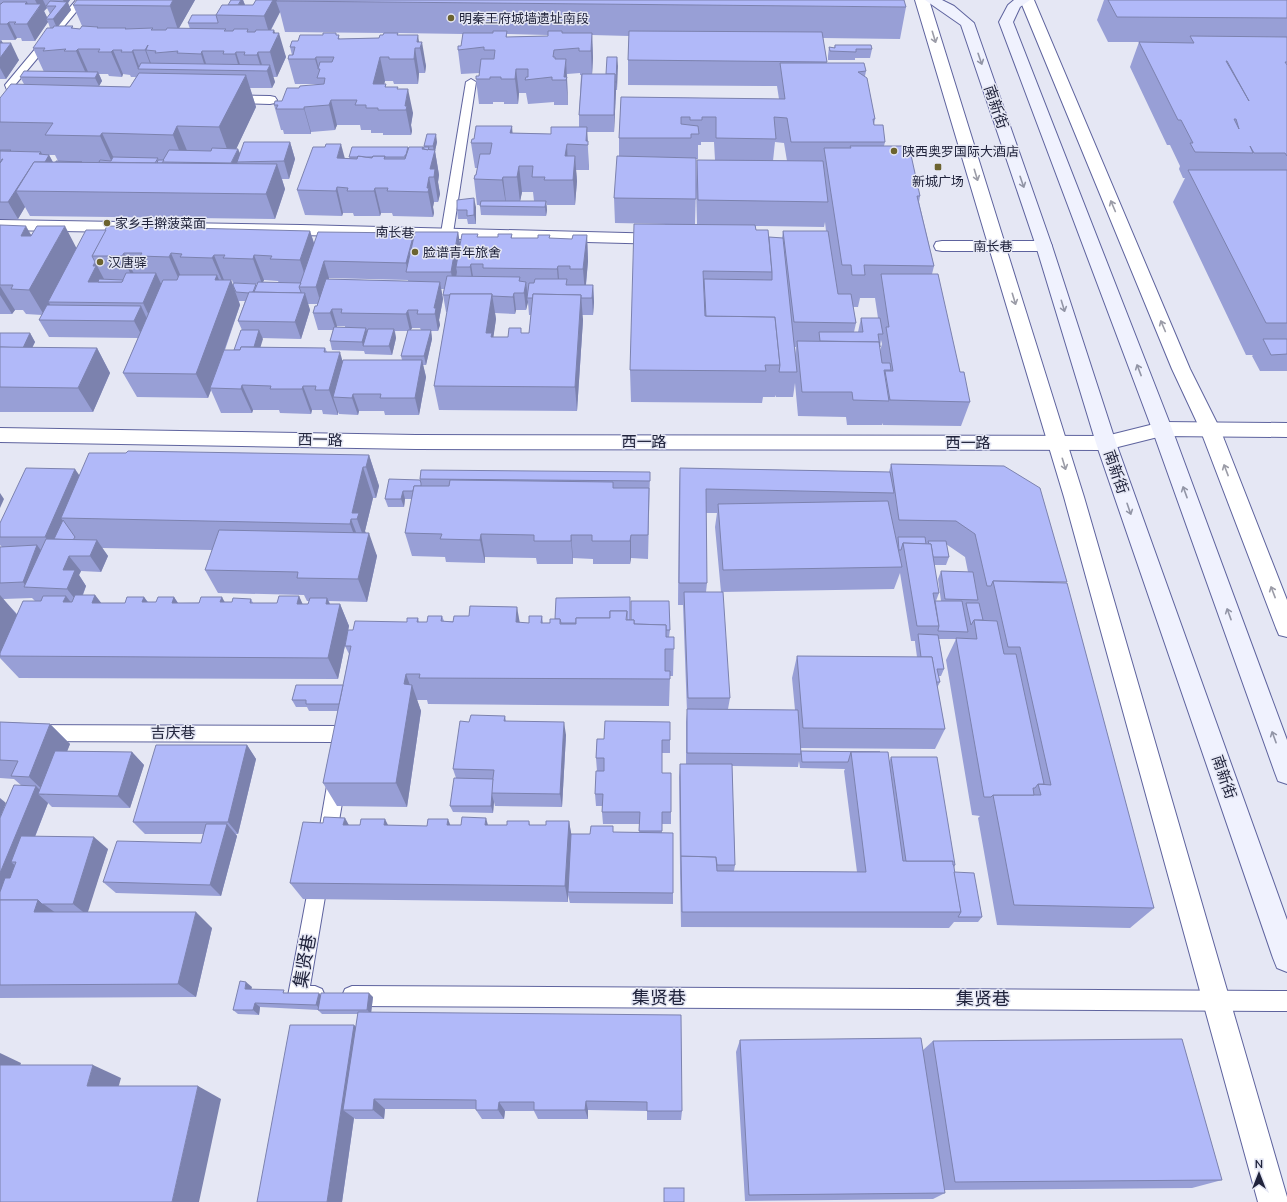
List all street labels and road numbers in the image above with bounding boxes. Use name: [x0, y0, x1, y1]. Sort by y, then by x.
street label: 南新街: [980, 82, 1013, 131]
street label: 南长巷: [375, 223, 415, 241]
street label: 南长巷: [973, 238, 1013, 254]
street label: 西一路: [297, 430, 343, 449]
street label: 西一路: [621, 432, 667, 451]
street label: 西一路: [945, 433, 991, 452]
street label: 南新街: [1100, 447, 1133, 496]
street label: 吉庆巷: [150, 723, 196, 742]
street label: 南新街: [1208, 752, 1241, 801]
street label: 集贤巷: [288, 932, 321, 989]
street label: 集贤巷: [632, 986, 686, 1009]
street label: 集贤巷: [956, 987, 1010, 1010]

